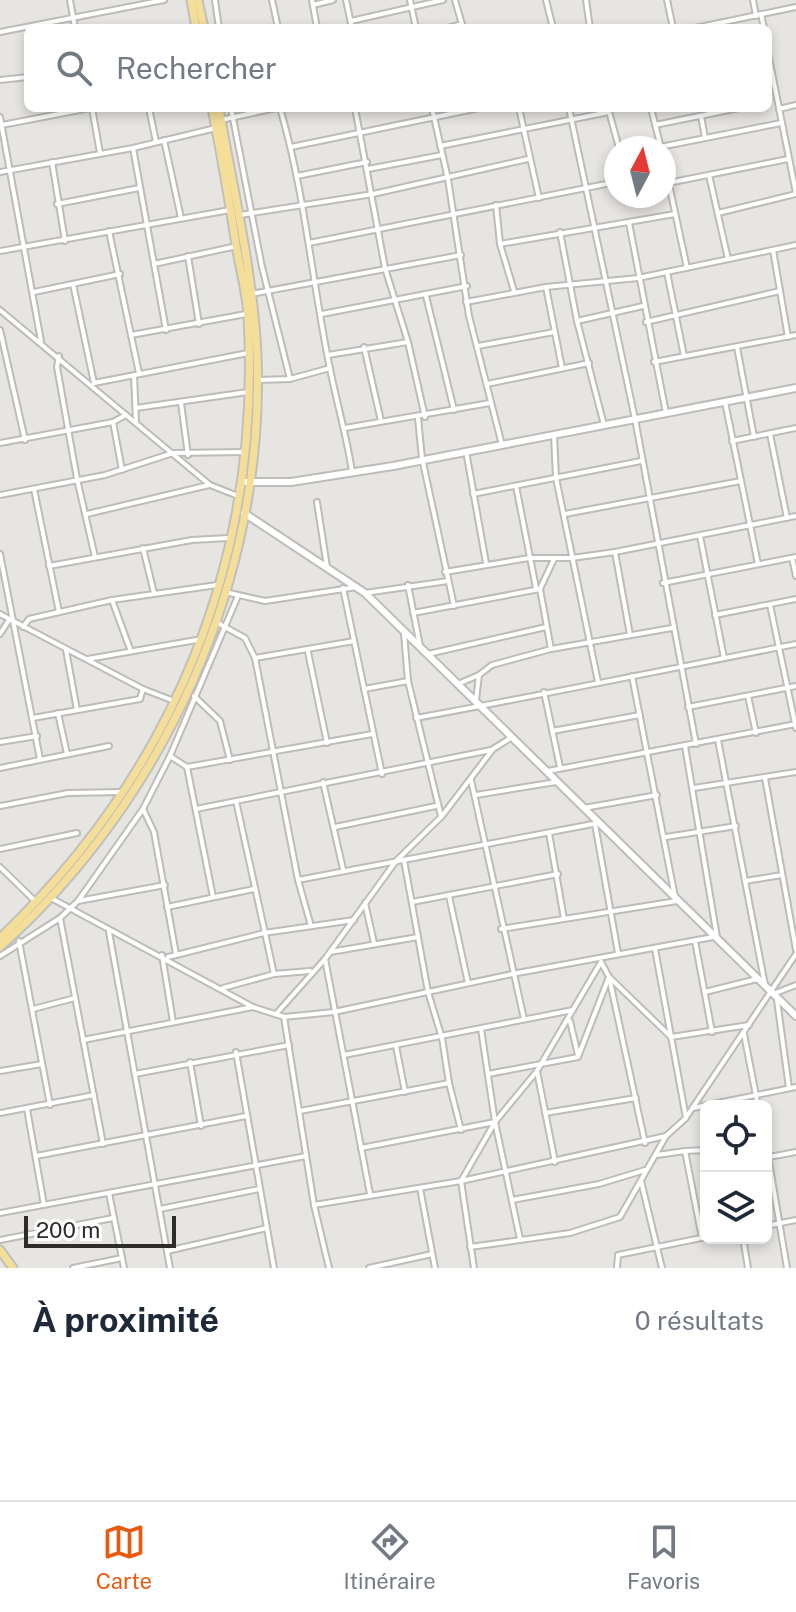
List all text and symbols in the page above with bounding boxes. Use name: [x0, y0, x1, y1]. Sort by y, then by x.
search box: [24, 24, 772, 112]
icon: search: [52, 46, 96, 90]
text: Rechercher: [116, 50, 277, 86]
north arrow: [604, 136, 676, 208]
map controls: [700, 1100, 772, 1244]
button: locate: [700, 1100, 772, 1172]
button: layers: [700, 1172, 772, 1244]
scale bar: [24, 1212, 176, 1248]
text: 200 m: [36, 1217, 100, 1243]
text: À proximité: [32, 1300, 219, 1340]
text: 0 résultats: [635, 1305, 764, 1336]
tab: Carte: [96, 1520, 152, 1594]
tab: Itinéraire: [343, 1520, 436, 1594]
tab: Favoris: [627, 1520, 700, 1594]

